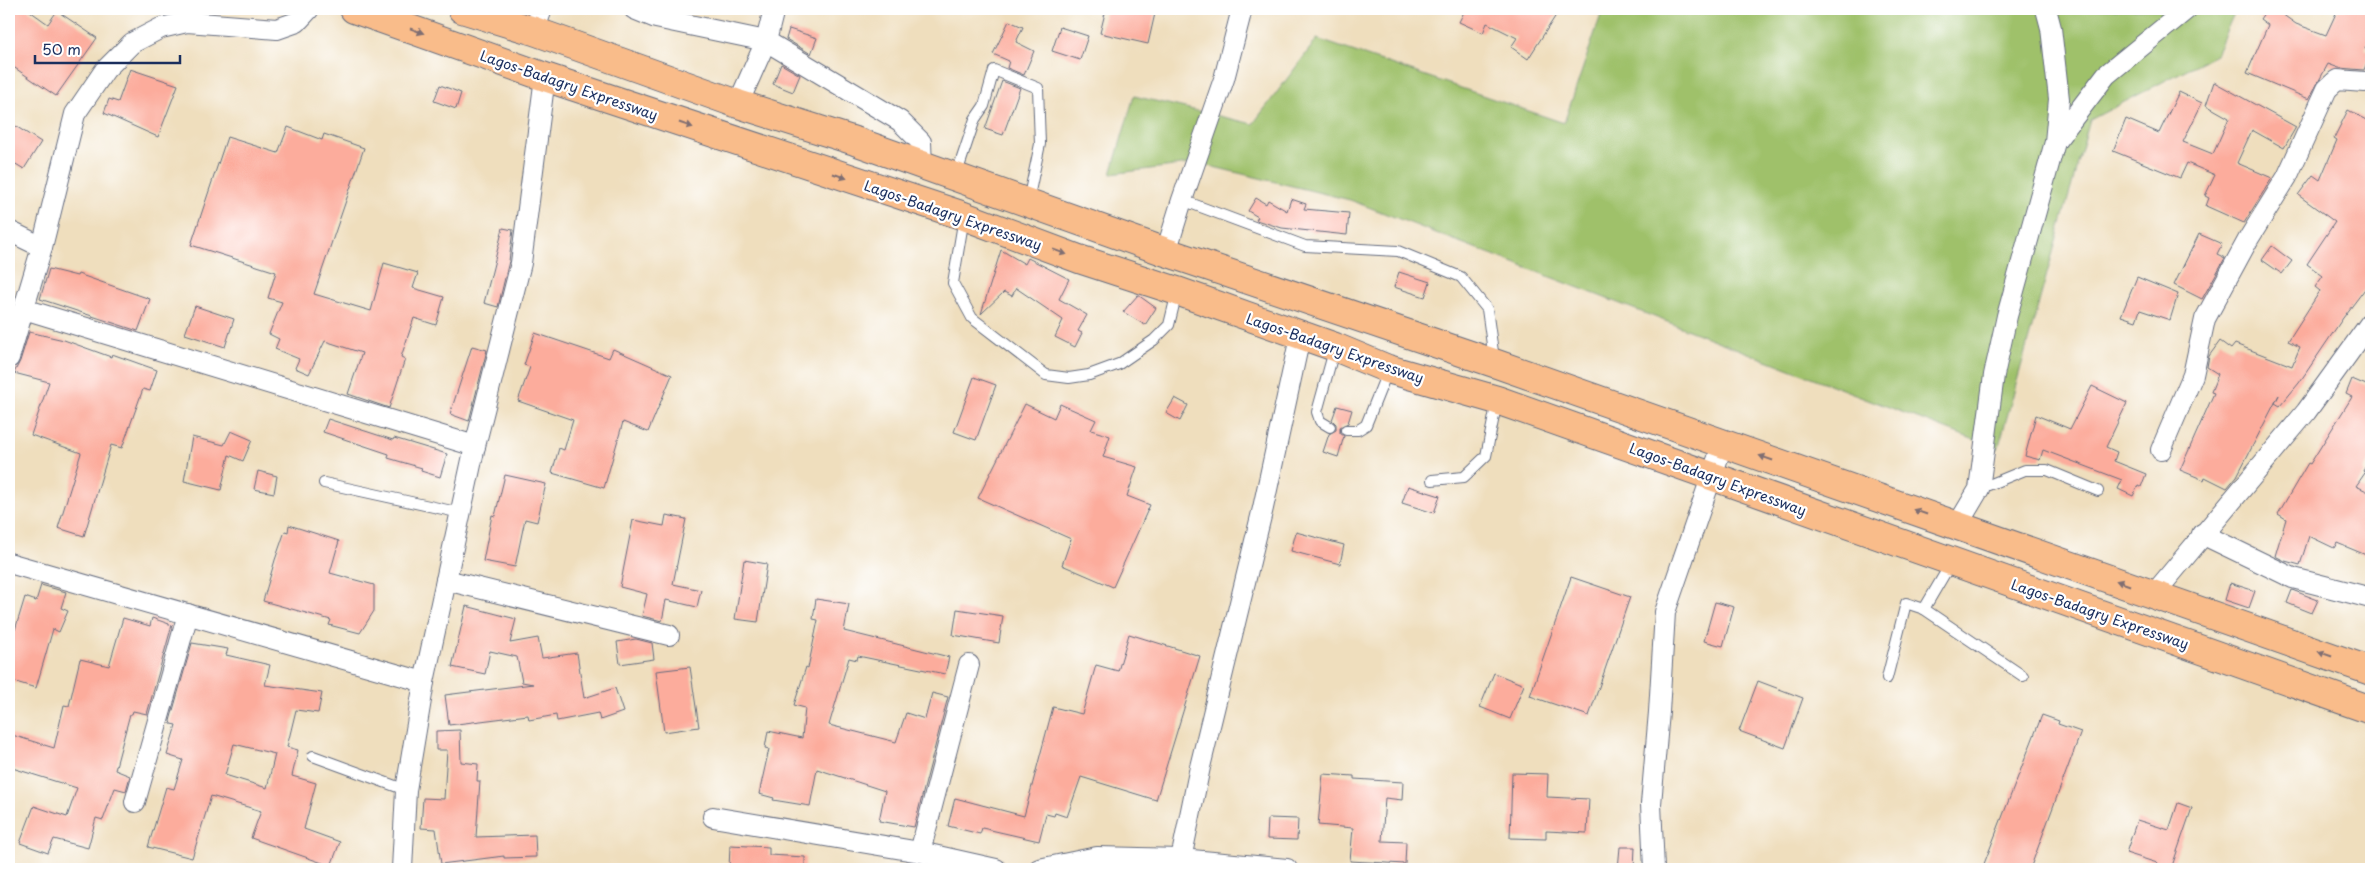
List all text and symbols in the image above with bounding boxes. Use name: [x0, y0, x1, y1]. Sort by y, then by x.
one-way arrow: [409, 28, 424, 35]
scale bar: [35, 32, 180, 64]
text: 50 m: [42, 37, 81, 60]
street label: Lagos-Badagry Expressway: [477, 45, 661, 125]
one-way arrow: [678, 121, 693, 129]
one-way arrow: [833, 173, 848, 181]
street label: Lagos-Badagry Expressway: [861, 175, 1045, 255]
one-way arrow: [1052, 249, 1067, 256]
street label: Lagos-Badagry Expressway: [1243, 308, 1427, 388]
street label: Lagos-Badagry Expressway: [1627, 437, 1809, 521]
one-way arrow: [1759, 454, 1774, 461]
one-way arrow: [1912, 508, 1927, 515]
street label: Lagos-Badagry Expressway: [2008, 574, 2192, 654]
one-way arrow: [2115, 579, 2130, 586]
one-way arrow: [2318, 650, 2333, 658]

